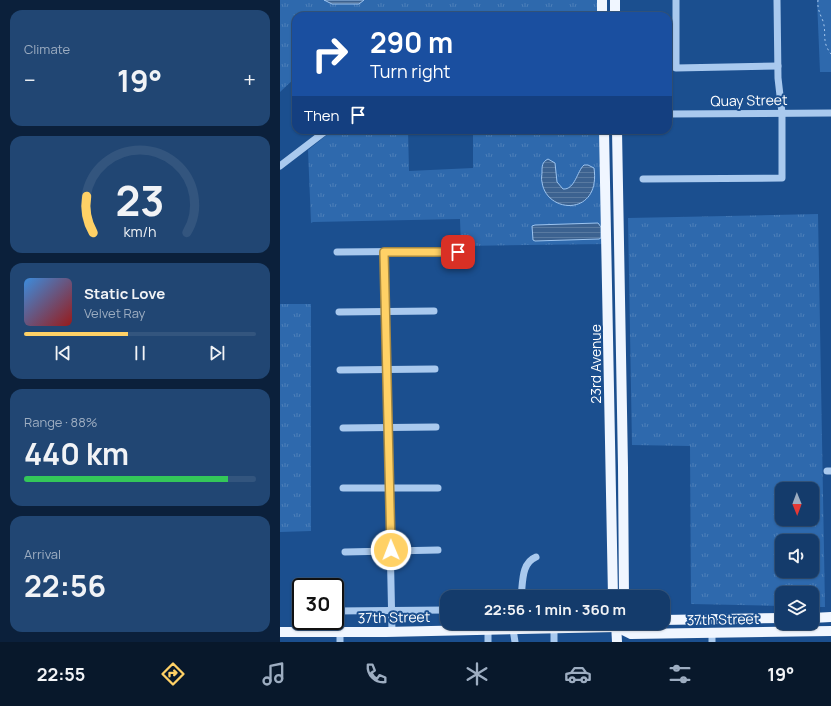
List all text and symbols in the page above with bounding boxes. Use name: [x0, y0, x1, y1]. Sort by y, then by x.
text: 290 m: [370, 23, 453, 61]
icon: right: [304, 28, 356, 80]
text: Climate: [24, 40, 70, 58]
text: Turn right: [370, 59, 451, 83]
text: 19°: [117, 60, 162, 101]
text: −: [24, 65, 36, 95]
text: +: [243, 65, 256, 95]
street label: Quay Street: [710, 90, 788, 110]
icon: arrive: [347, 104, 369, 126]
text: Then: [304, 105, 339, 126]
text: 23: [116, 171, 164, 227]
text: km/h: [123, 221, 157, 240]
pin: [441, 235, 475, 269]
icon: arrive: [447, 241, 469, 263]
text: Static Love: [84, 283, 165, 304]
text: Velvet Ray: [84, 304, 145, 322]
street label: 23rd Avenue: [586, 324, 605, 404]
icon: previous: [52, 342, 74, 364]
icon: pause: [129, 342, 151, 364]
icon: next: [206, 342, 228, 364]
text: Range · 88%: [24, 413, 97, 431]
text: 440 km: [24, 433, 129, 474]
north arrow: [775, 482, 819, 526]
map controls: [775, 482, 819, 630]
position arrow: [370, 529, 412, 571]
button: sound: [775, 534, 819, 578]
text: Arrival: [24, 545, 61, 563]
text: 22:56: [24, 565, 106, 606]
speed limit sign: 30: [292, 578, 344, 630]
button: layers: [775, 586, 819, 630]
text: 22:56 · 1 min · 360 m: [484, 599, 626, 620]
street label: 37th Street: [358, 607, 431, 627]
street label: 37th Street: [687, 609, 760, 629]
icon: directions: [159, 660, 187, 688]
icon: music: [260, 660, 288, 688]
icon: phone: [362, 660, 390, 688]
icon: climate: [463, 660, 491, 688]
icon: car: [564, 660, 592, 688]
icon: filters: [666, 660, 694, 688]
text: 22:55: [37, 662, 85, 686]
text: 19°: [767, 662, 794, 686]

